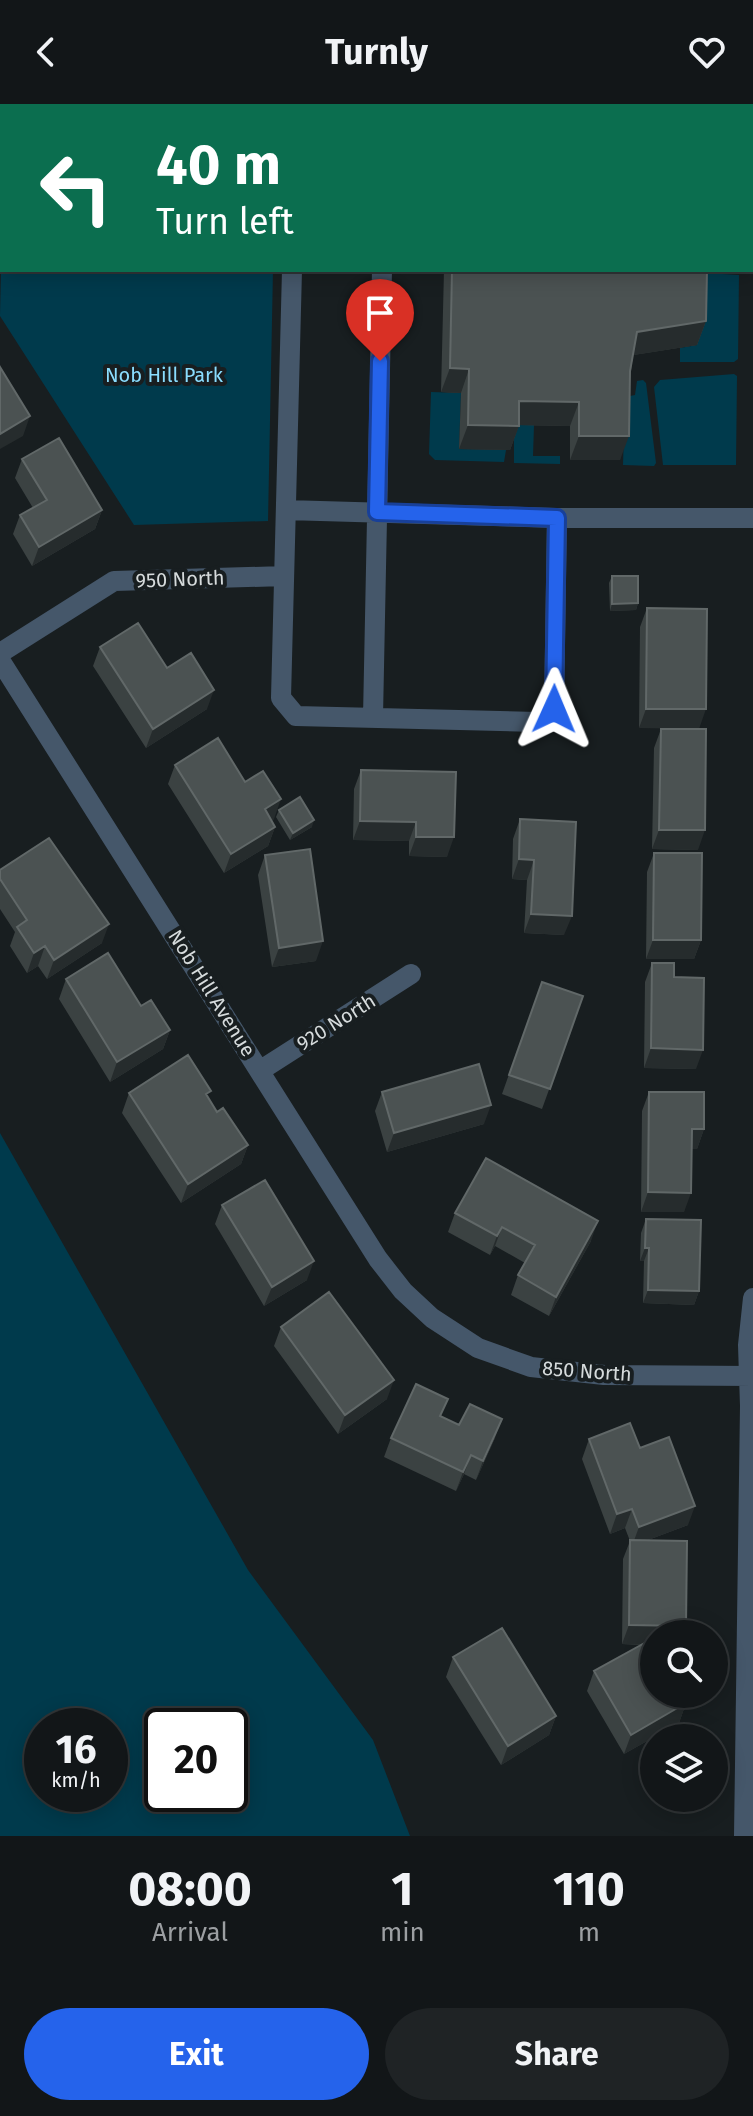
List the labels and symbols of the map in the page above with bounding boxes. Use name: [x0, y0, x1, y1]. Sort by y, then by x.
pin: [346, 279, 414, 361]
park label: Nob Hill Park: [105, 363, 224, 387]
street label: 950 North: [135, 565, 225, 593]
position arrow: [512, 667, 596, 751]
street label: Nob Hill Avenue: [163, 925, 261, 1061]
street label: 920 North: [292, 988, 380, 1056]
street label: 850 North: [542, 1356, 632, 1386]
speed limit sign: 20: [144, 1708, 248, 1812]

